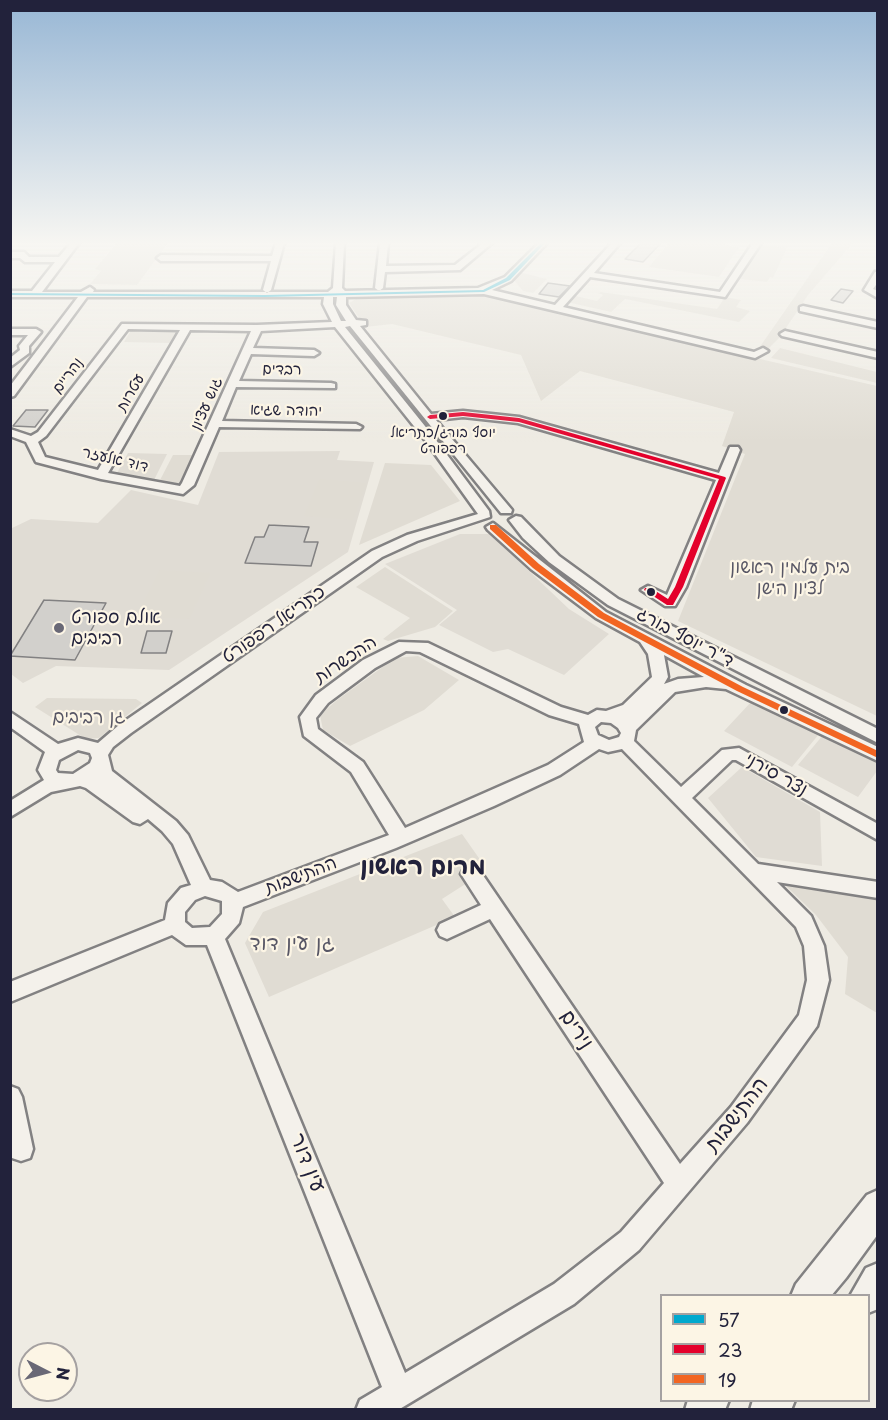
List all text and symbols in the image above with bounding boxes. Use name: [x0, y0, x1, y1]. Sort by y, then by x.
street label: נהריים: [49, 355, 87, 397]
street label: רבדים: [262, 361, 302, 379]
street label: עטרות: [113, 371, 149, 415]
street label: גוש עציון: [187, 375, 227, 433]
street label: יהודה שגיא: [250, 401, 322, 421]
marker: יוסף בורג/כתריאל רפפורט: [437, 410, 449, 422]
place label: יוסף בורג/כתריאל רפפורט: [390, 425, 496, 458]
street label: דוד אלעזר: [80, 444, 150, 476]
park label: בית עלמין ראשון לציון הישן: [730, 557, 850, 600]
street label: כתריאל רפפורט: [218, 581, 330, 669]
unlabelled marker: [645, 586, 657, 598]
street label: ד"ר יוסף בורג: [633, 603, 737, 673]
place label: אולם ספורט רביבים: [71, 607, 161, 650]
marker: אולם ספורט רביבים: [52, 621, 66, 635]
street label: ההכשרות: [311, 631, 381, 689]
unlabelled marker: [778, 704, 790, 716]
park label: גן רביבים: [52, 707, 126, 729]
street label: נצר סירני: [741, 749, 811, 801]
street label: ההתישבות: [262, 852, 340, 900]
district label: מרום ראשון: [360, 853, 486, 881]
park label: גן עין דוד: [249, 931, 335, 957]
street label: נירים: [554, 1006, 598, 1054]
street label: ההתישבות: [700, 1073, 774, 1157]
street label: עין דור: [284, 1130, 330, 1196]
legend: [660, 1294, 870, 1402]
text: 57: [718, 1306, 740, 1333]
text: 23: [718, 1336, 742, 1363]
north arrow: [18, 1342, 78, 1402]
text: N: [51, 1366, 77, 1381]
text: 19: [718, 1366, 737, 1393]

